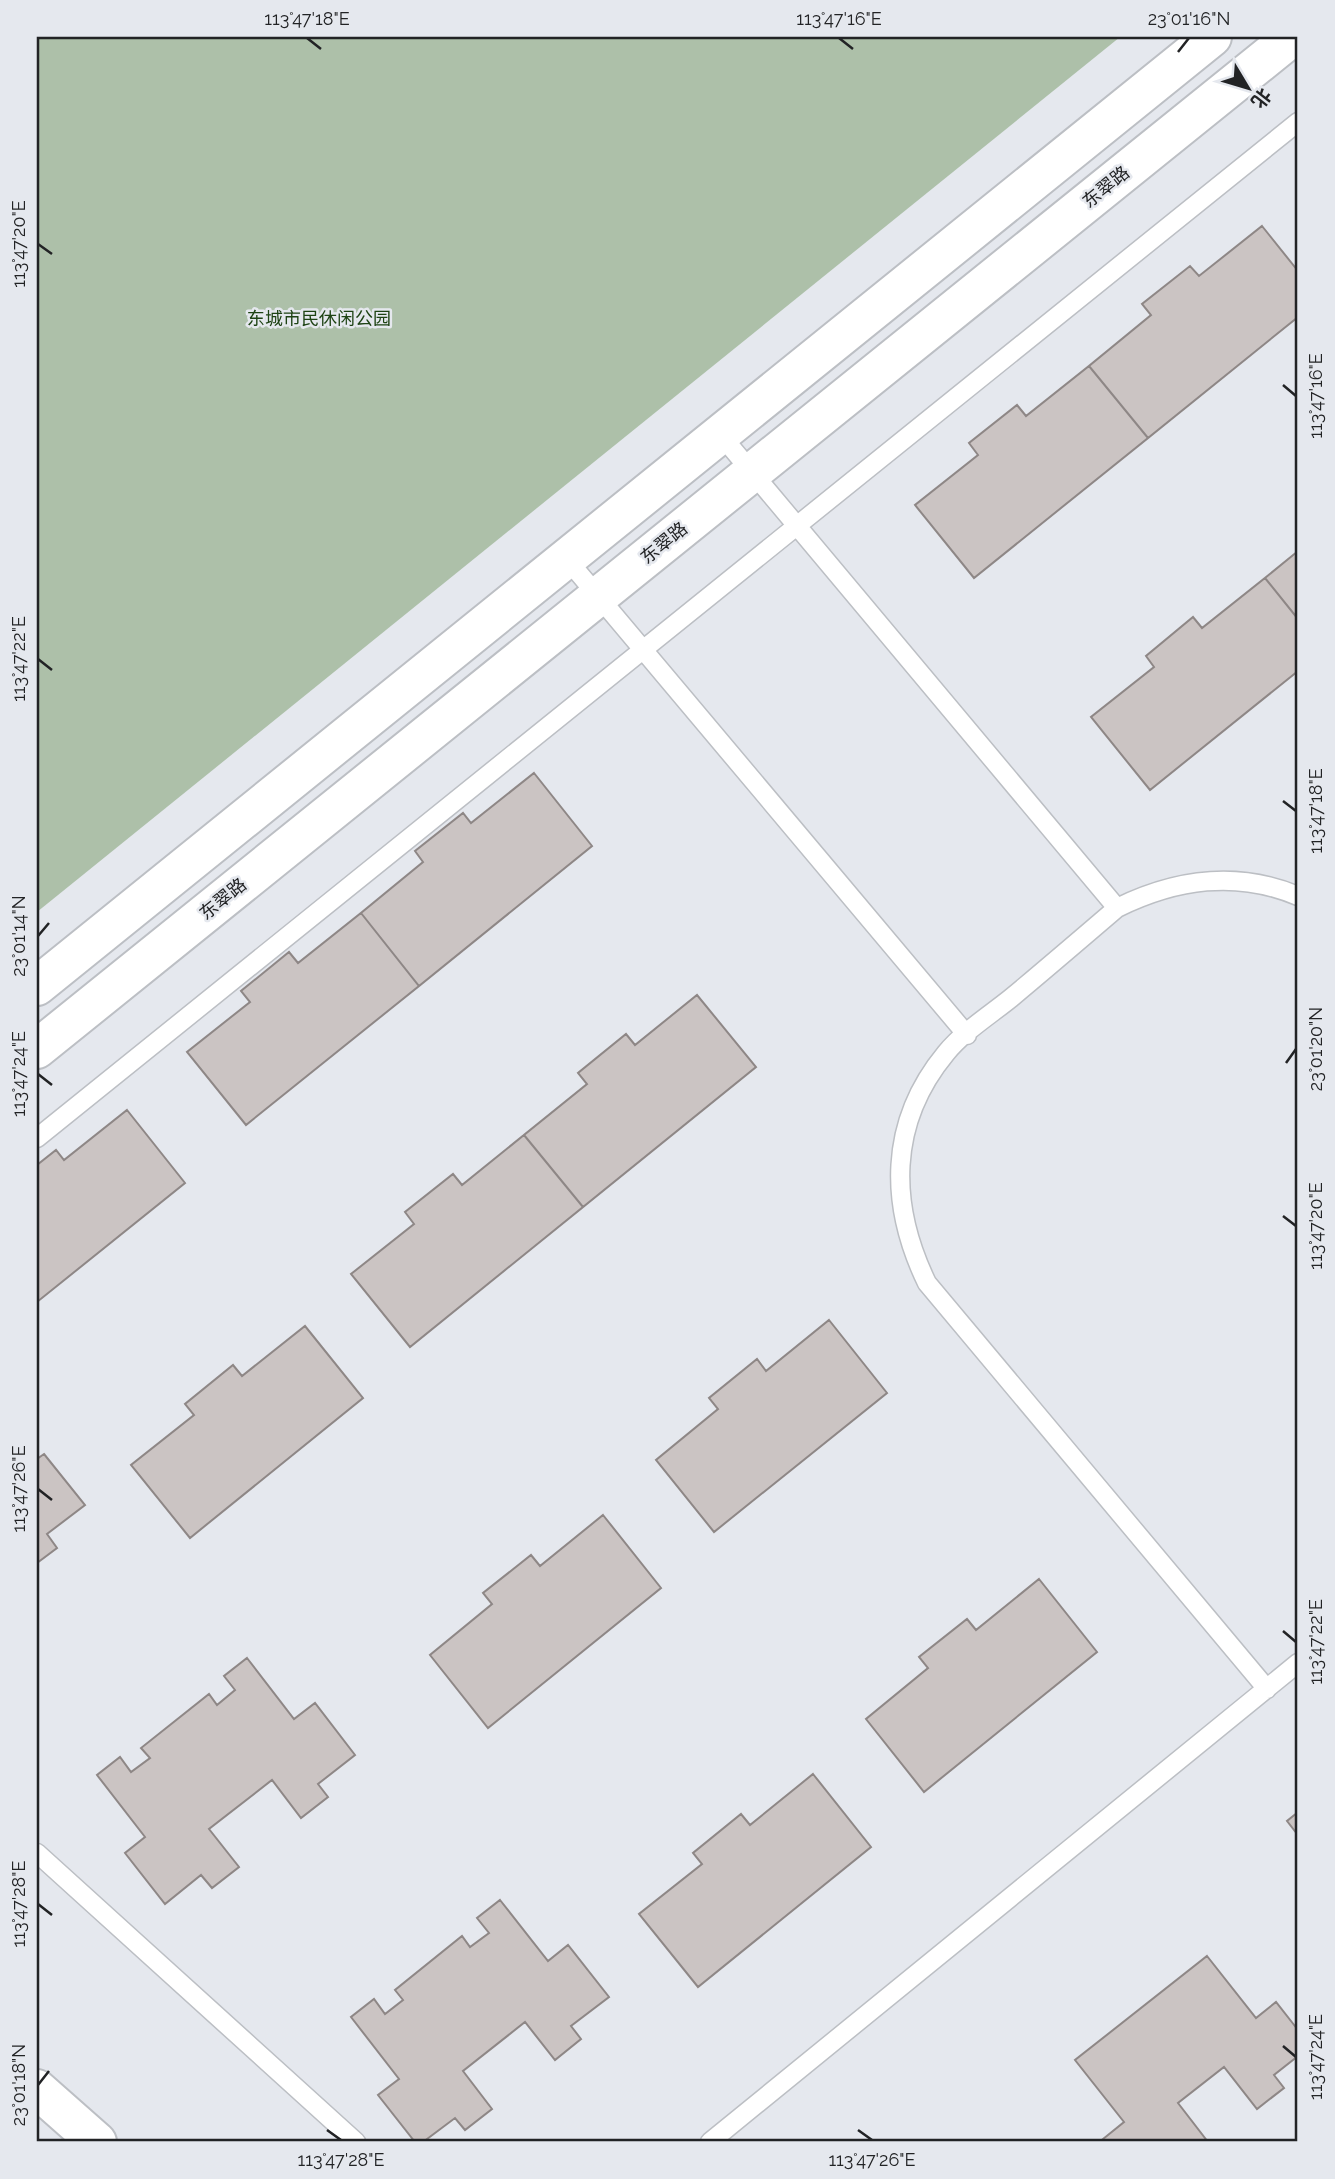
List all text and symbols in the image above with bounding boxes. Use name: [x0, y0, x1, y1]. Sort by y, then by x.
text: 113°47'18"E: [264, 8, 350, 29]
text: 113°47'16"E: [796, 8, 882, 29]
text: 23°01'16"N: [1148, 8, 1230, 29]
north arrow: [1212, 52, 1282, 122]
text: 北: [1247, 84, 1276, 113]
street label: 东翠路: [1078, 161, 1133, 212]
text: 113°47'20"E: [8, 200, 29, 288]
park label: 东城市民休闲公园: [247, 308, 391, 329]
text: 113°47'16"E: [1305, 353, 1326, 439]
street label: 东翠路: [636, 517, 691, 568]
text: 113°47'22"E: [8, 616, 29, 702]
text: 113°47'18"E: [1305, 768, 1326, 854]
street label: 东翠路: [195, 873, 250, 924]
text: 23°01'14"N: [8, 895, 29, 977]
text: 23°01'20"N: [1305, 1007, 1326, 1091]
text: 113°47'24"E: [8, 1031, 29, 1117]
text: 113°47'20"E: [1305, 1182, 1326, 1270]
text: 113°47'26"E: [8, 1445, 29, 1533]
text: 113°47'22"E: [1305, 1599, 1326, 1685]
text: 113°47'28"E: [8, 1860, 29, 1948]
text: 113°47'24"E: [1305, 2014, 1326, 2100]
text: 23°01'18"N: [8, 2044, 29, 2126]
text: 113°47'28"E: [298, 2149, 385, 2170]
text: 113°47'26"E: [828, 2149, 916, 2170]

